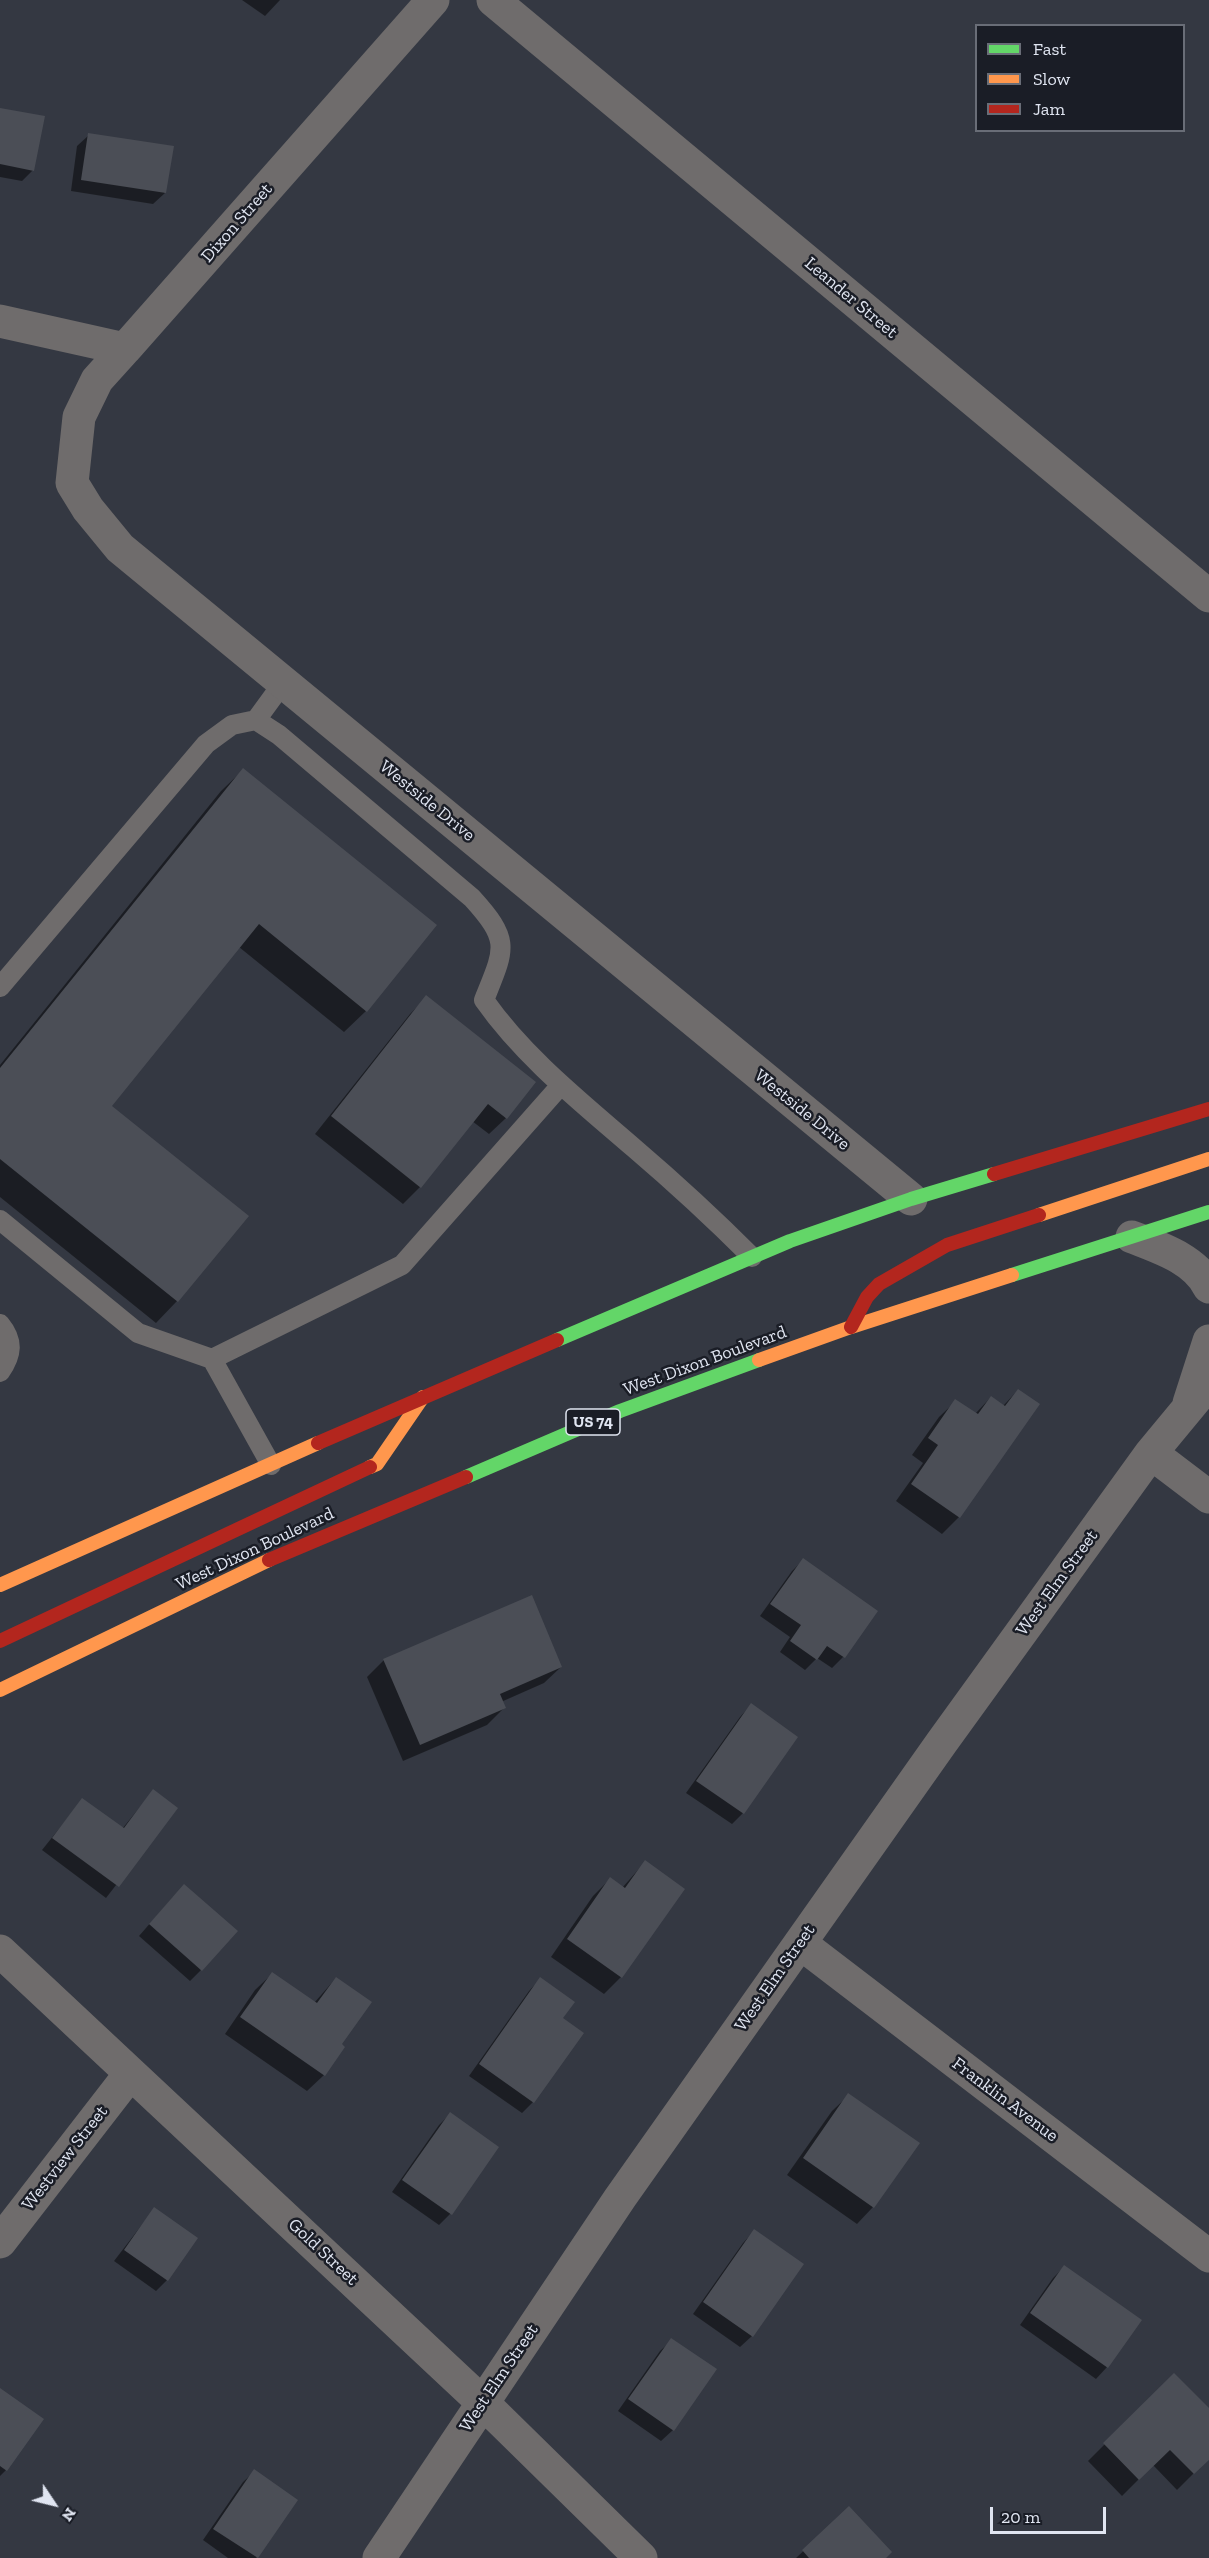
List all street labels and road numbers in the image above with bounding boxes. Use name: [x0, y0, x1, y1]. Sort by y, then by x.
street label: Dixon Street: [197, 179, 277, 267]
street label: Leander Street: [800, 253, 902, 343]
street label: Westside Drive: [375, 756, 479, 846]
street label: Westside Drive: [750, 1065, 854, 1155]
street label: West Dixon Boulevard: [621, 1321, 789, 1401]
road number: US 74: [566, 1409, 620, 1435]
street label: West Dixon Boulevard: [173, 1503, 337, 1595]
street label: West Elm Street: [1011, 1526, 1103, 1640]
street label: West Elm Street: [730, 1920, 820, 2036]
street label: Franklin Avenue: [948, 2053, 1062, 2147]
street label: Westview Street: [17, 2101, 113, 2215]
street label: Gold Street: [284, 2214, 362, 2290]
street label: West Elm Street: [455, 2320, 543, 2436]

